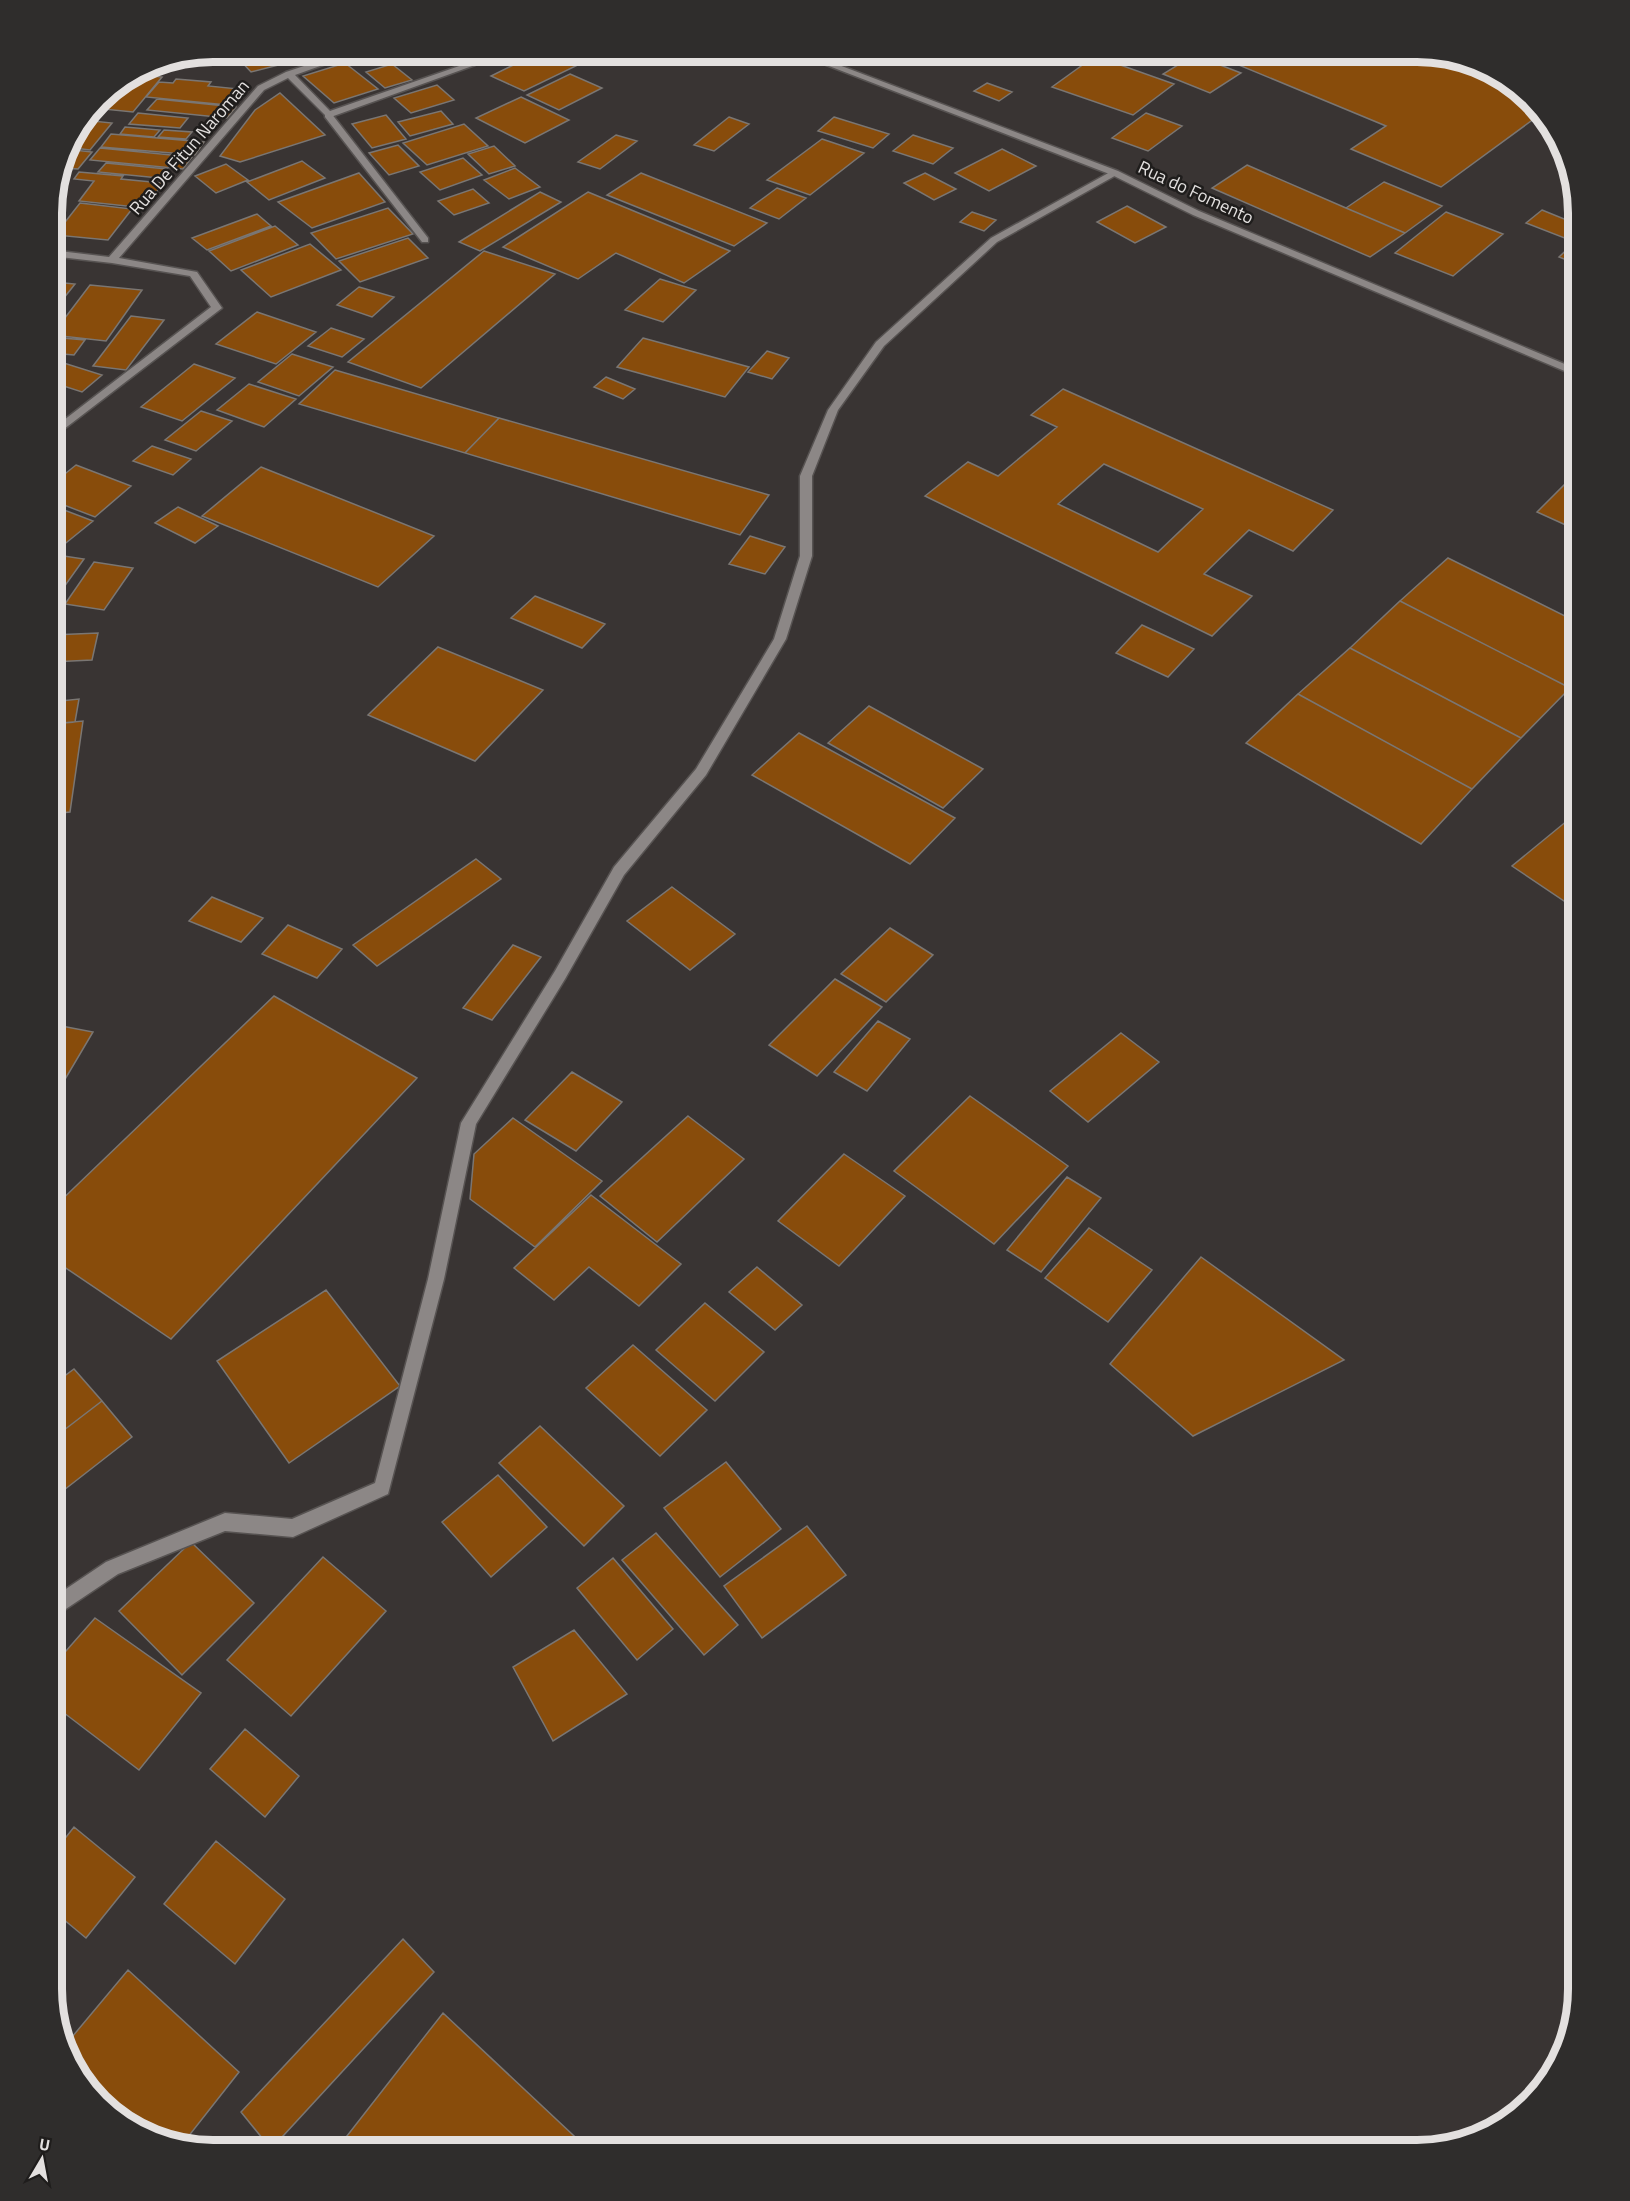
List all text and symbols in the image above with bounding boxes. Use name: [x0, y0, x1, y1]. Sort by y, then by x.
street label: Rua De Fitun Naroman: [123, 73, 255, 221]
street label: Rua do Fomento: [1134, 153, 1258, 231]
north arrow: [12, 2129, 72, 2189]
text: U: [37, 2132, 52, 2157]

